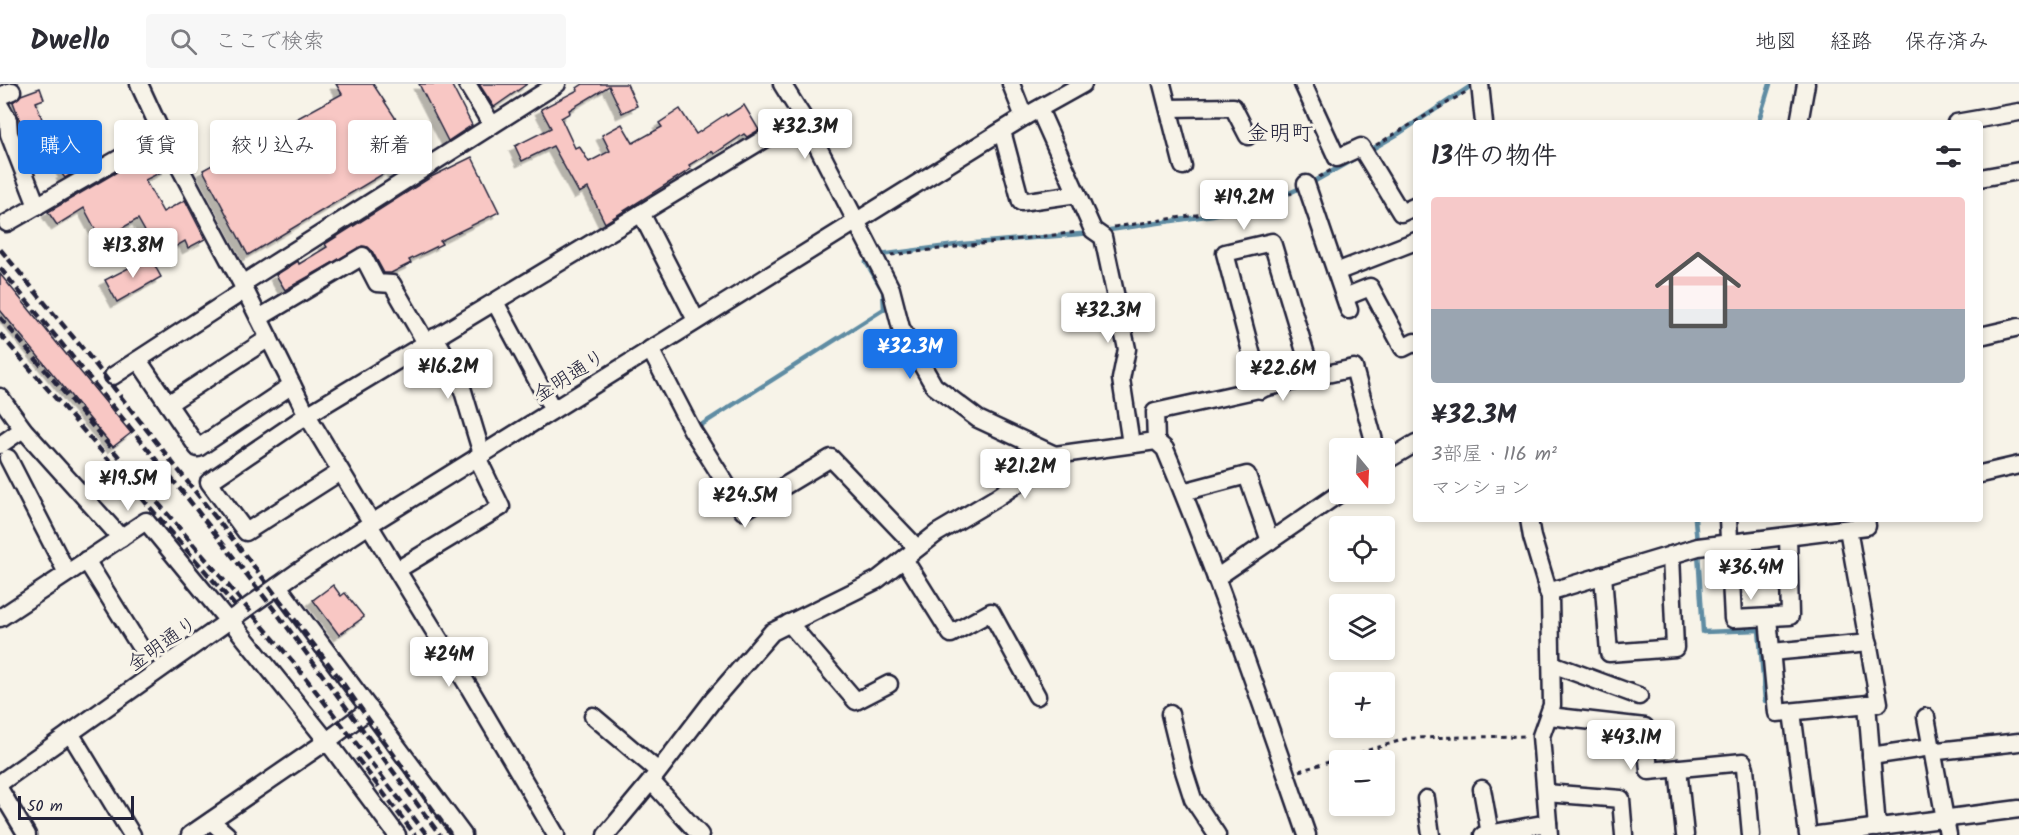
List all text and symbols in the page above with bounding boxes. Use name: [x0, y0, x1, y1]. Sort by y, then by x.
search box: [146, 14, 566, 68]
text: Dwello: [30, 19, 110, 64]
icon: search: [167, 25, 200, 58]
text: ここで検索: [215, 25, 325, 60]
text: 地図: [1755, 26, 1797, 59]
text: 経路: [1830, 26, 1872, 59]
text: 保存済み: [1905, 26, 1989, 59]
pin: ¥32.3M: [756, 109, 854, 160]
text: ¥32.3M: [772, 112, 838, 144]
district label: 金明町: [1247, 117, 1313, 152]
chip: 購入: [18, 120, 102, 174]
chip: 賃貸: [114, 120, 198, 174]
chip: 絞り込み: [210, 120, 336, 174]
chip: 新着: [348, 120, 432, 174]
text: 13件の物件: [1431, 136, 1557, 178]
icon: filters: [1932, 140, 1965, 173]
pin: ¥19.2M: [1195, 180, 1293, 231]
text: ¥19.2M: [1214, 183, 1274, 215]
pin: ¥13.8M: [84, 228, 182, 279]
text: ¥13.8M: [103, 231, 163, 263]
icon: home: [1644, 236, 1752, 344]
pin: ¥32.3M: [1059, 293, 1157, 344]
text: ¥32.3M: [1075, 296, 1141, 328]
pin: ¥32.3M: [861, 329, 959, 380]
text: ¥32.3M: [877, 332, 943, 364]
street label: 金明通り: [528, 342, 612, 411]
pin: ¥16.2M: [399, 349, 497, 400]
pin: ¥22.6M: [1234, 351, 1332, 402]
text: ¥16.2M: [418, 352, 478, 384]
text: ¥22.6M: [1250, 354, 1316, 386]
text: ¥32.3M: [1431, 395, 1516, 437]
north arrow: [1329, 438, 1395, 504]
map controls: [1329, 438, 1395, 816]
text: 3部屋 · 116 m²: [1431, 439, 1557, 471]
pin: ¥21.2M: [976, 449, 1074, 500]
text: ¥21.2M: [994, 452, 1056, 484]
pin: ¥19.5M: [79, 461, 177, 512]
text: ¥19.5M: [99, 464, 157, 496]
text: マンション: [1431, 473, 1530, 505]
pin: ¥24.5M: [696, 478, 794, 529]
text: ¥24.5M: [713, 481, 777, 513]
button: locate: [1329, 516, 1395, 582]
pin: ¥36.4M: [1702, 550, 1800, 601]
text: ¥36.4M: [1719, 553, 1783, 585]
button: layers: [1329, 594, 1395, 660]
street label: 金明通り: [121, 609, 205, 681]
pin: ¥24M: [413, 637, 485, 688]
text: ¥24M: [424, 640, 474, 672]
button: +: [1329, 672, 1395, 738]
pin: ¥43.1M: [1582, 720, 1680, 771]
text: ¥43.1M: [1601, 723, 1661, 755]
button: −: [1329, 750, 1395, 816]
scale bar: [18, 793, 134, 820]
text: 50 m: [27, 794, 63, 819]

